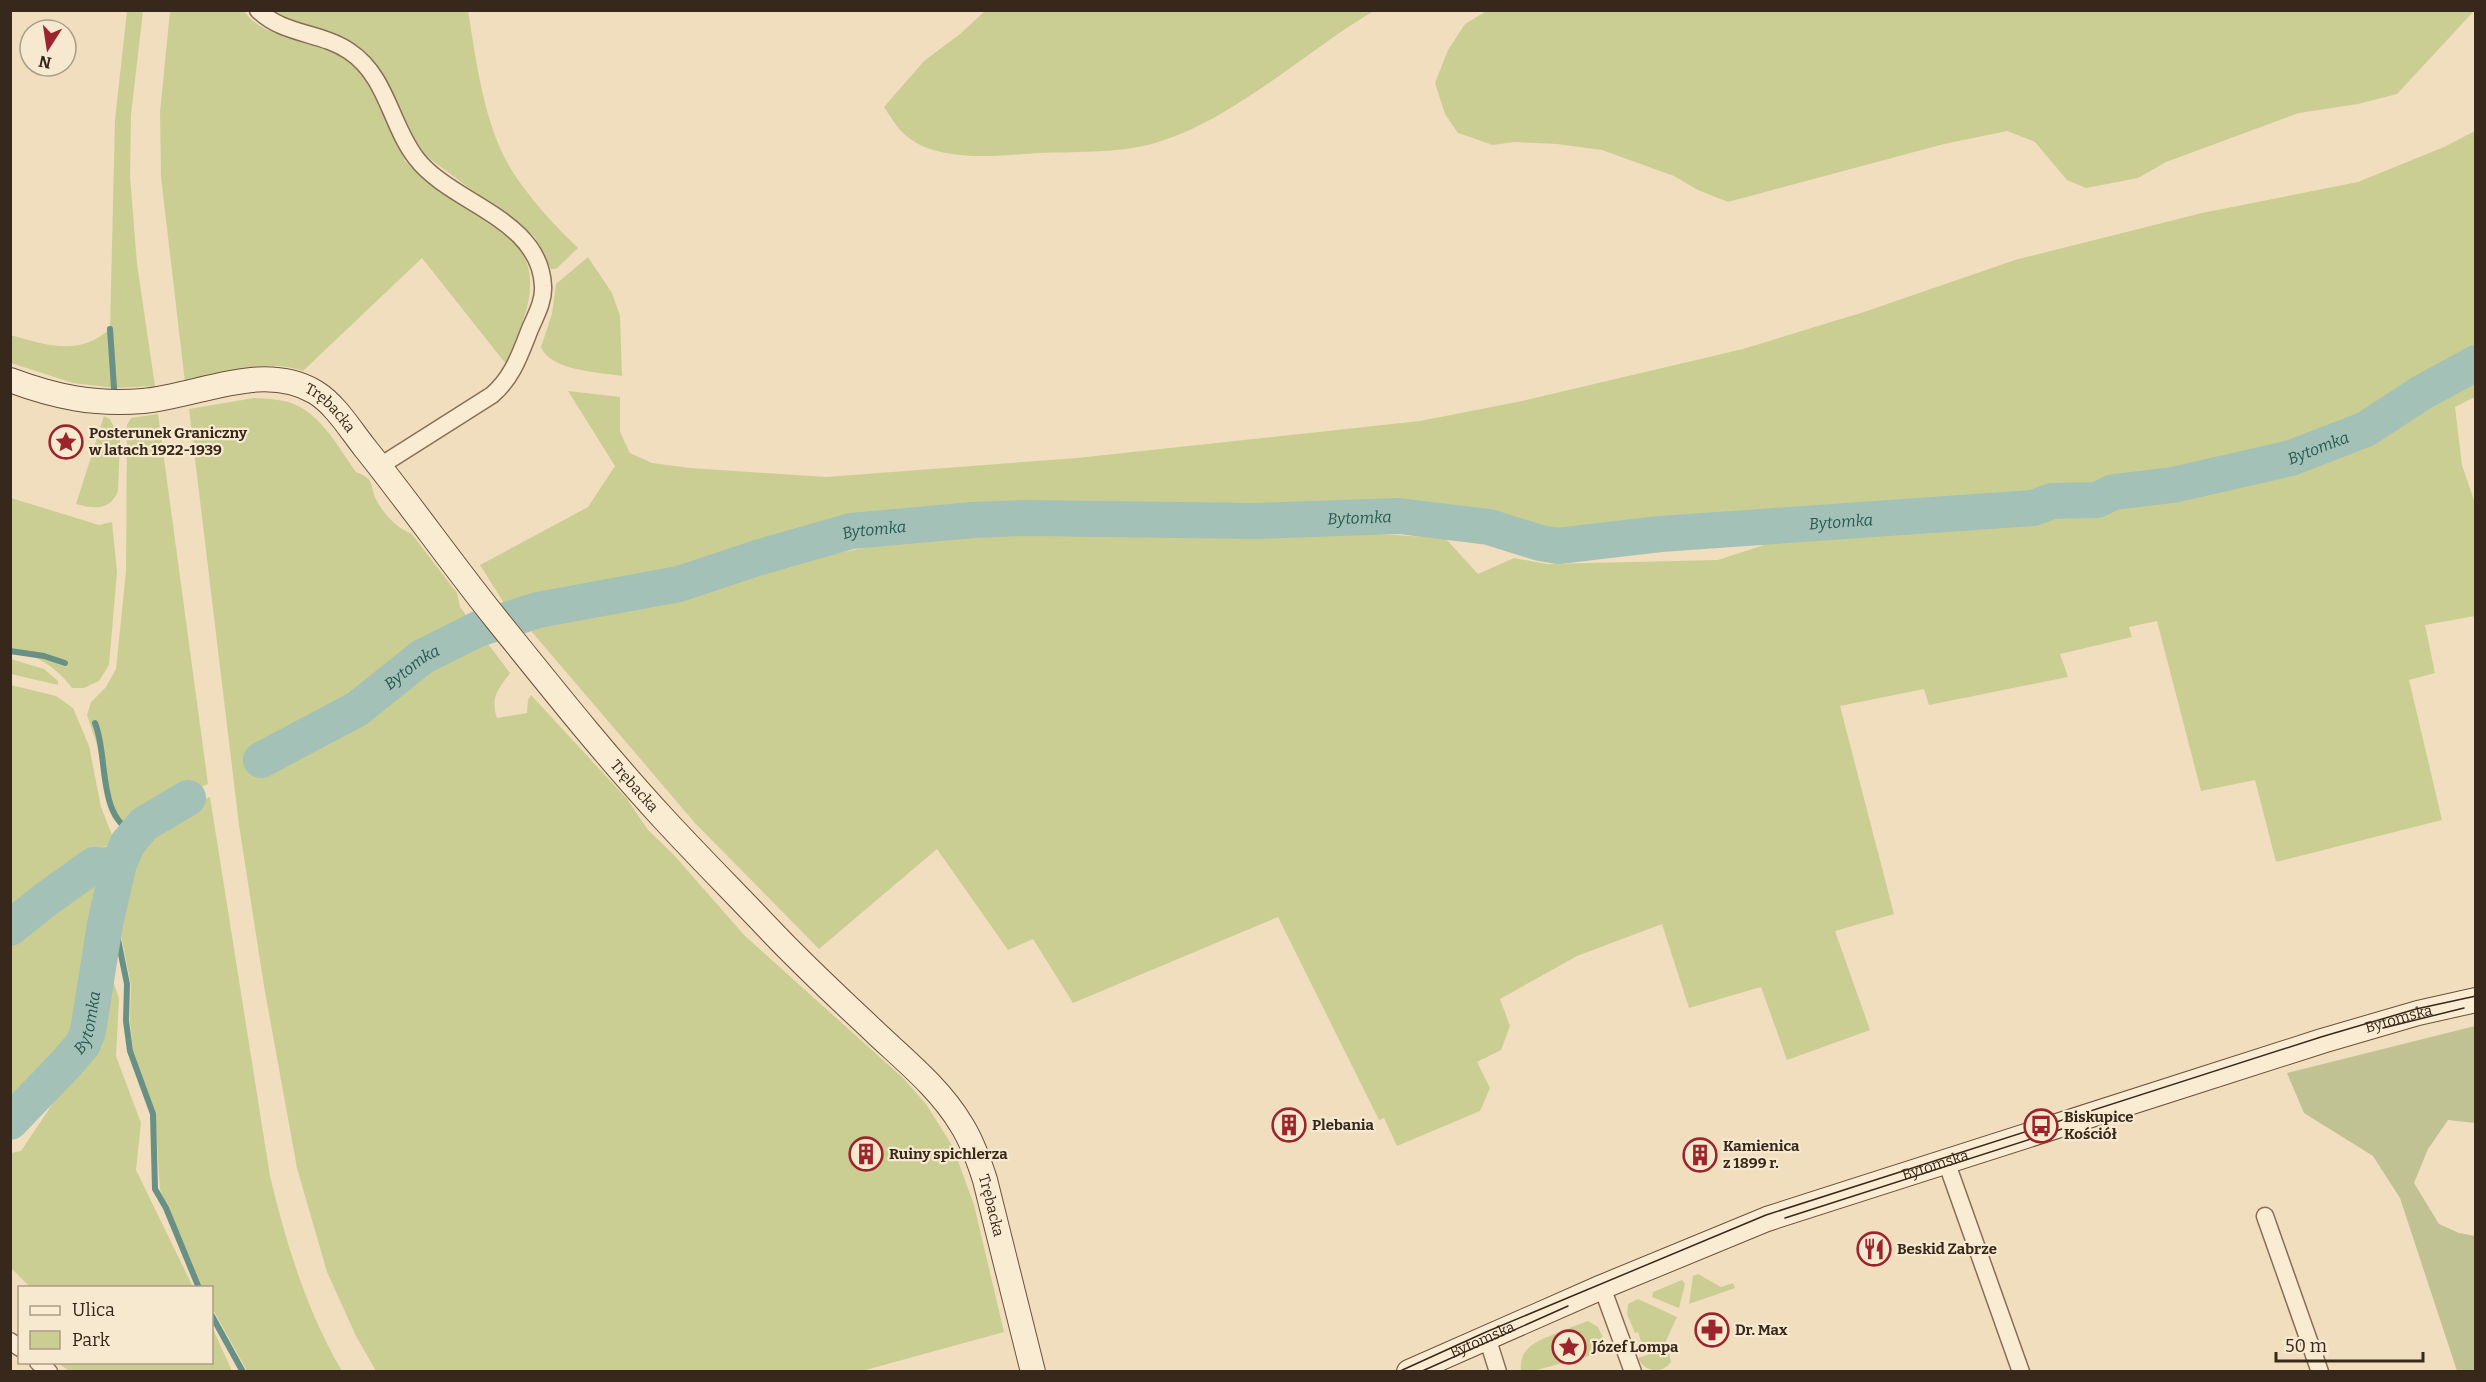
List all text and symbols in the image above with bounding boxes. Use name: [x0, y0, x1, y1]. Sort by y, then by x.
north arrow: [18, 18, 78, 78]
text: N: [37, 52, 53, 73]
street label: Trębacka: [302, 379, 359, 436]
place icon: Posterunek Graniczny w latach 1922-1939: [48, 424, 84, 460]
place label: Posterunek Graniczny w latach 1922-1939: [88, 424, 248, 459]
water label: Bytomka: [2285, 428, 2352, 468]
water label: Bytomka: [1327, 507, 1392, 528]
water label: Bytomka: [1808, 510, 1874, 534]
water label: Bytomka: [840, 517, 907, 543]
water label: Bytomka: [380, 641, 443, 694]
street label: Trębacka: [607, 756, 662, 816]
water label: Bytomka: [70, 990, 104, 1058]
street label: Bytomska: [2363, 1001, 2434, 1037]
building icon: Plebania: [1271, 1107, 1307, 1143]
bus stop icon: Biskupice Kościół: [2023, 1108, 2059, 1144]
place label: Biskupice Kościół: [2064, 1108, 2133, 1143]
place label: Plebania: [1312, 1116, 1375, 1134]
building icon: Ruiny spichlerza: [848, 1136, 884, 1172]
building icon: Kamienica z 1899 r.: [1682, 1137, 1718, 1173]
place label: Kamienica z 1899 r.: [1723, 1137, 1800, 1172]
place label: Ruiny spichlerza: [889, 1145, 1008, 1163]
street label: Bytomska: [1900, 1146, 1971, 1184]
street label: Trębacka: [975, 1172, 1008, 1239]
restaurant icon: Beskid Zabrze: [1856, 1231, 1892, 1267]
place label: Beskid Zabrze: [1897, 1240, 1997, 1258]
legend: [18, 1286, 213, 1364]
text: Ulica: [72, 1299, 115, 1321]
pharmacy icon: Dr. Max: [1694, 1312, 1730, 1348]
street label: Bytomska: [1447, 1318, 1517, 1362]
place label: Dr. Max: [1735, 1321, 1788, 1339]
scale bar: [2276, 1325, 2423, 1363]
text: Park: [72, 1329, 111, 1351]
place icon: Józef Lompa: [1551, 1329, 1587, 1365]
text: 50 m: [2285, 1335, 2327, 1357]
place label: Józef Lompa: [1591, 1338, 1679, 1356]

